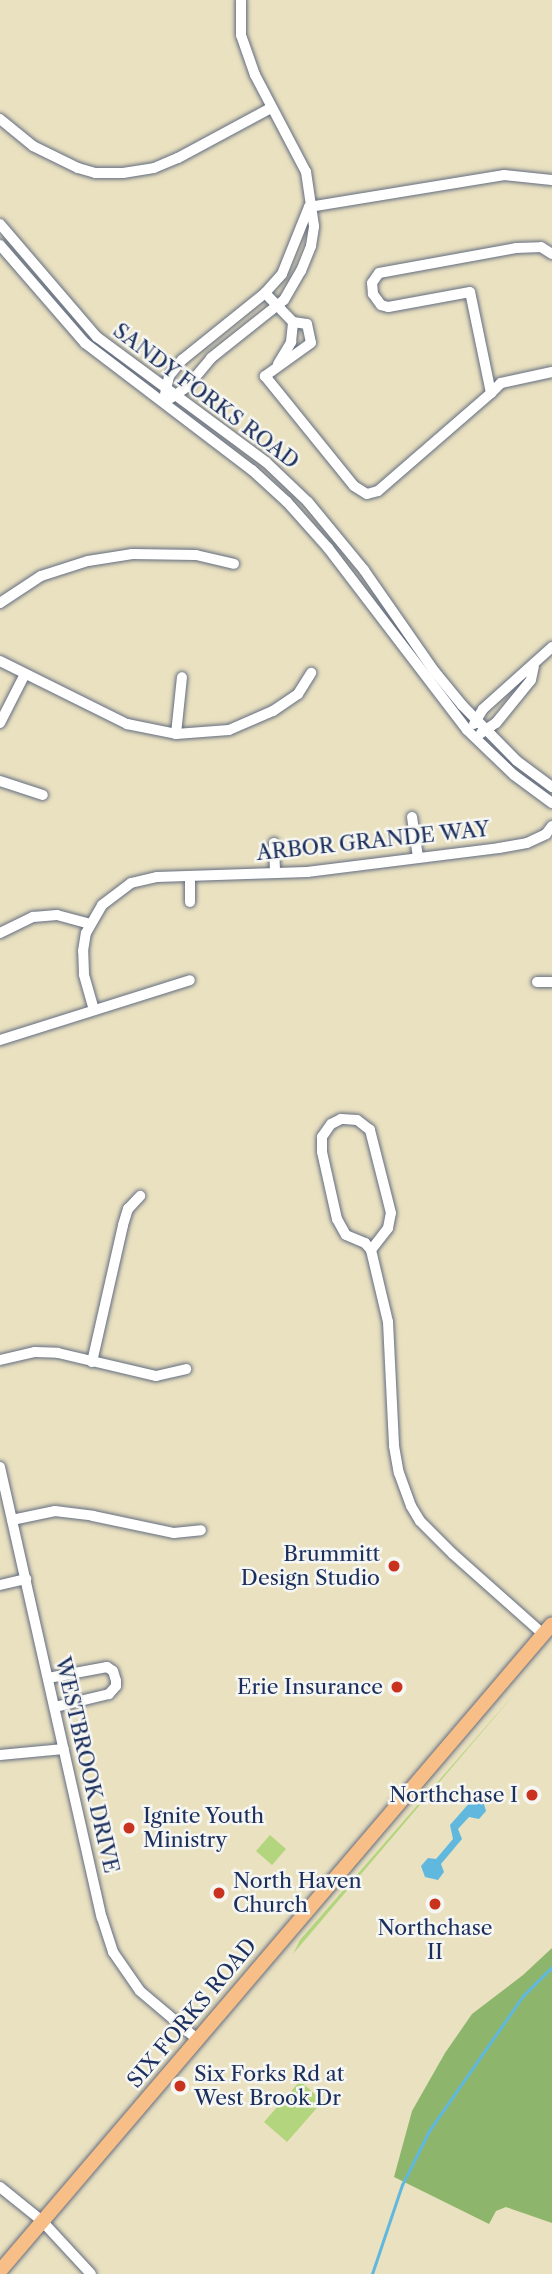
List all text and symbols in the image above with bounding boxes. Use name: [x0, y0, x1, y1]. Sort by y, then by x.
street label: SANDY FORKS ROAD: [108, 318, 304, 474]
street label: ARBOR GRANDE WAY: [254, 816, 492, 866]
place label: Brummitt Design Studio: [241, 1541, 380, 1591]
marker: Brummitt Design Studio: [386, 1558, 402, 1574]
street label: WESTBROOK DRIVE: [50, 1654, 124, 1876]
place label: Erie Insurance: [237, 1674, 383, 1700]
marker: Erie Insurance: [389, 1679, 405, 1695]
place label: Northchase I: [389, 1782, 518, 1808]
marker: Northchase I: [524, 1787, 540, 1803]
place label: Ignite Youth Ministry: [143, 1803, 265, 1853]
marker: Ignite Youth Ministry: [121, 1820, 137, 1836]
place label: North Haven Church: [233, 1868, 362, 1918]
marker: North Haven Church: [211, 1885, 227, 1901]
marker: Northchase II: [427, 1896, 443, 1912]
place label: Northchase II: [377, 1915, 493, 1965]
street label: SIX FORKS ROAD: [122, 1933, 262, 2093]
place label: Six Forks Rd at West Brook Dr: [194, 2061, 344, 2111]
marker: Six Forks Rd at West Brook Dr: [172, 2078, 188, 2094]

